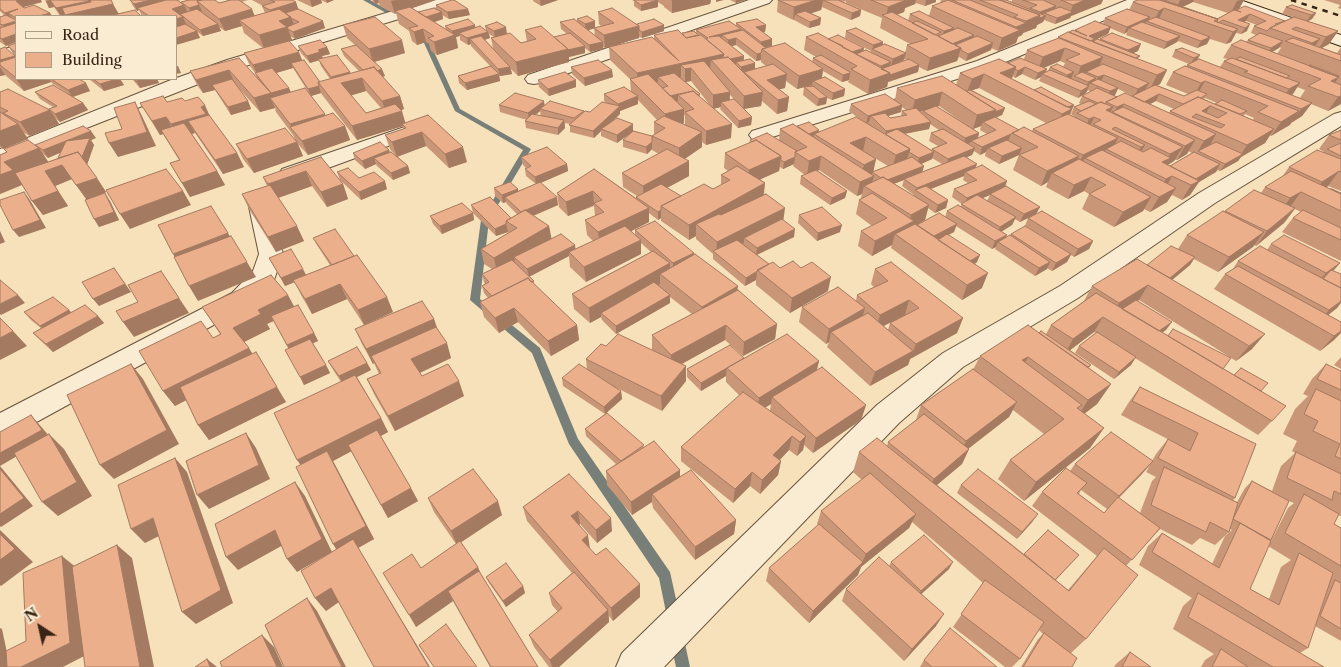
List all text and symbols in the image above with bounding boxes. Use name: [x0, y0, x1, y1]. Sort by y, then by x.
legend: [15, 15, 178, 80]
text: Road: [62, 25, 99, 44]
text: Building: [62, 50, 122, 69]
north arrow: [15, 602, 65, 652]
text: N: [21, 604, 42, 626]

